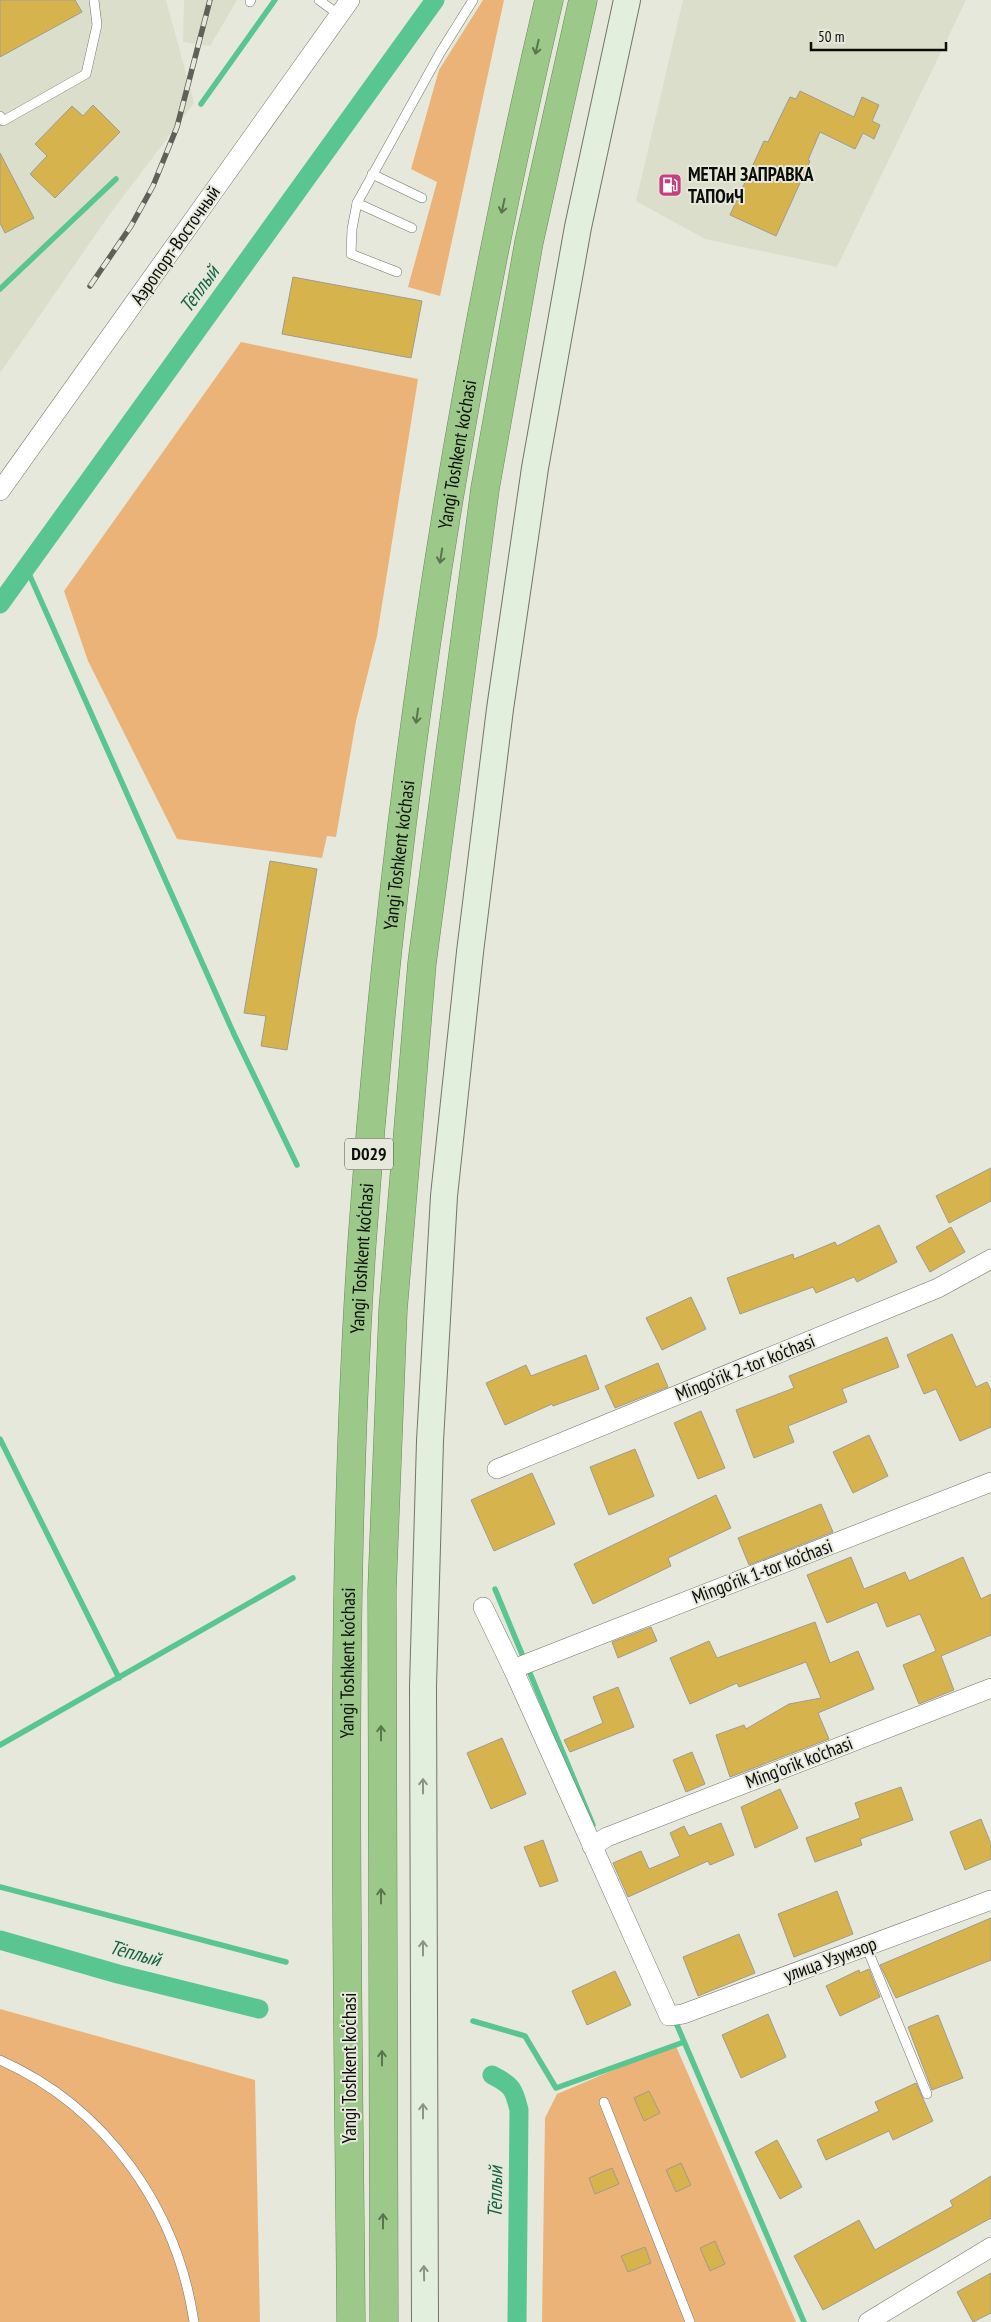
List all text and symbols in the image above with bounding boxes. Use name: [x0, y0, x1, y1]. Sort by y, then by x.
scale bar: [811, 20, 946, 52]
text: 50 m: [818, 27, 844, 46]
one-way arrow: [532, 39, 541, 55]
place label: МЕТАН ЗАПРАВКА ТАПОиЧ: [688, 162, 814, 208]
fuel station icon: МЕТАН ЗАПРАВКА ТАПОиЧ: [657, 172, 683, 198]
street label: Аэропорт-Восточный: [125, 181, 225, 309]
one-way arrow: [497, 198, 507, 214]
water label: Тёплый: [173, 259, 226, 318]
street label: Yangi Toshkent ko‘chasi: [432, 378, 482, 531]
one-way arrow: [435, 547, 445, 563]
one-way arrow: [412, 708, 422, 724]
street label: Yangi Toshkent ko‘chasi: [378, 779, 420, 931]
road number: D029: [345, 1138, 393, 1170]
street label: Yangi Toshkent ko‘chasi: [345, 1182, 378, 1334]
street label: Mingo‘rik 2-tor ko‘chasi: [672, 1328, 818, 1406]
street label: Mingo‘rik 1-tor ko‘chasi: [688, 1533, 836, 1609]
street label: Yangi Toshkent ko‘chasi: [334, 1587, 360, 1739]
one-way arrow: [376, 1726, 386, 1742]
street label: Ming'orik ko'chasi: [742, 1731, 856, 1793]
one-way arrow: [418, 1778, 428, 1794]
one-way arrow: [376, 1888, 386, 1904]
street label: улица Узумзор: [780, 1931, 880, 1987]
water label: Тёплый: [107, 1934, 165, 1973]
one-way arrow: [418, 1941, 428, 1957]
street label: Yangi Toshkent ko‘chasi: [337, 1993, 361, 2143]
one-way arrow: [377, 2051, 387, 2067]
one-way arrow: [418, 2103, 428, 2120]
water label: Тёплый: [482, 2164, 508, 2218]
one-way arrow: [378, 2213, 388, 2230]
one-way arrow: [420, 2266, 429, 2282]

